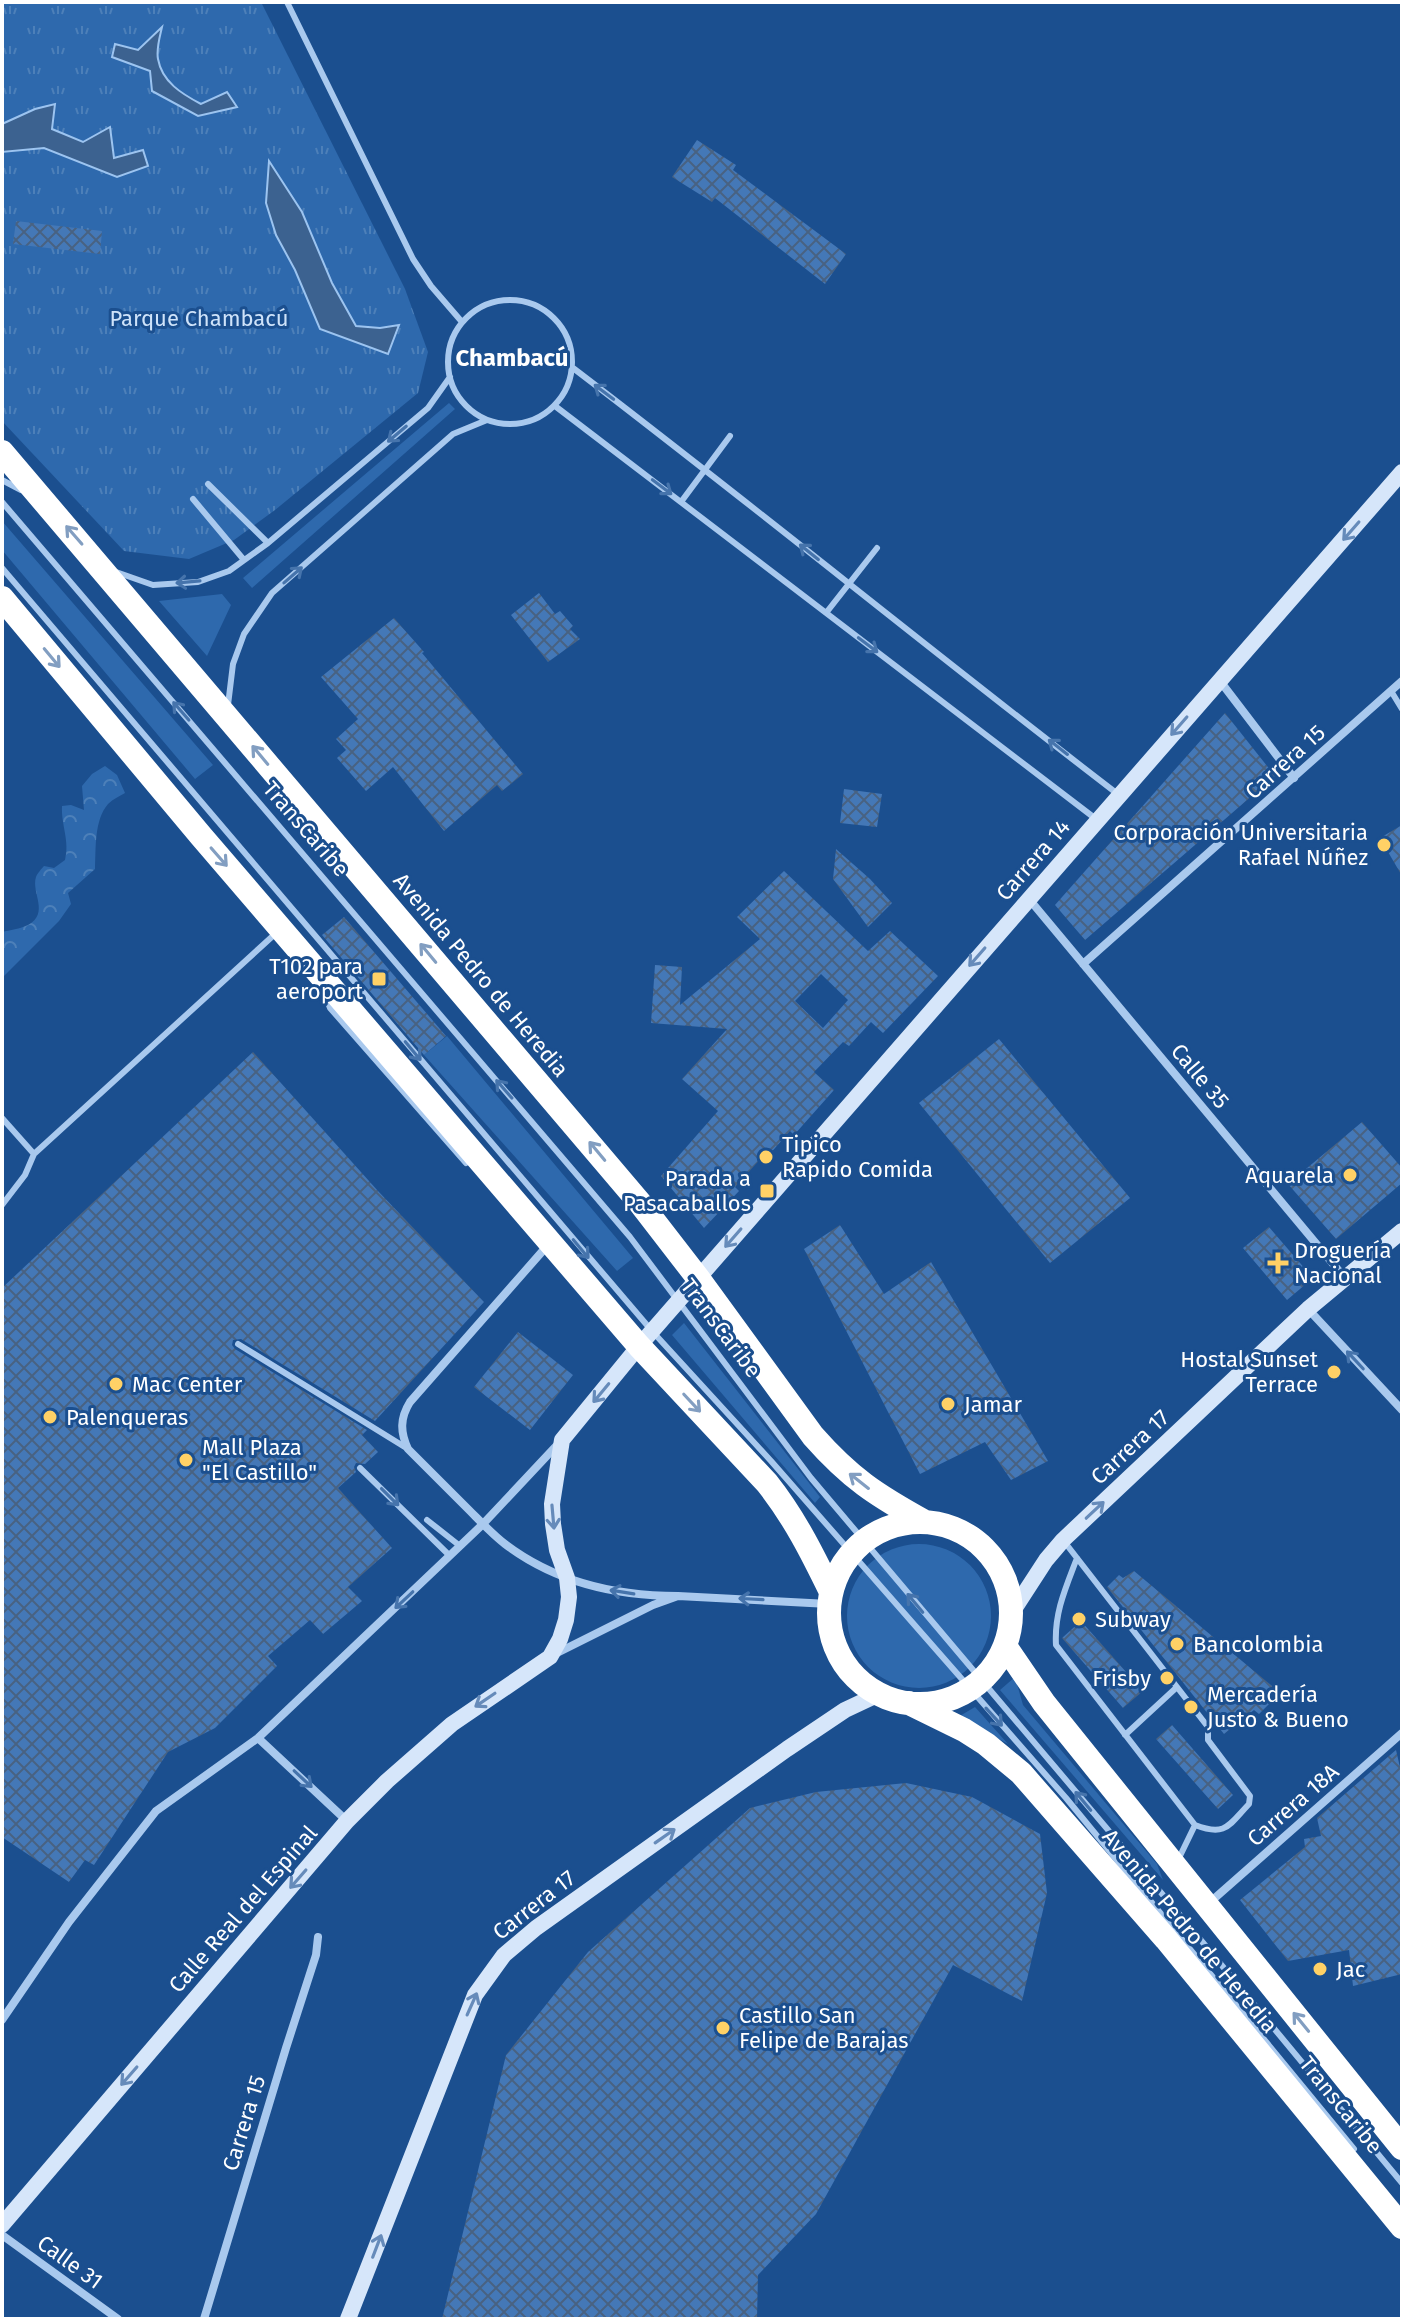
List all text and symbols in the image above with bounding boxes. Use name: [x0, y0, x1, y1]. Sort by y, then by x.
park label: Parque Chambacú: [110, 305, 288, 332]
district label: Chambacú: [455, 344, 569, 372]
one-way arrow: [594, 383, 615, 400]
one-way arrow: [387, 425, 408, 443]
one-way arrow: [650, 479, 672, 496]
one-way arrow: [1342, 520, 1360, 540]
one-way arrow: [65, 526, 83, 546]
one-way arrow: [799, 543, 820, 561]
one-way arrow: [282, 566, 302, 584]
one-way arrow: [175, 575, 202, 590]
one-way arrow: [857, 637, 878, 654]
one-way arrow: [43, 647, 61, 668]
one-way arrow: [172, 702, 190, 722]
one-way arrow: [1171, 716, 1189, 736]
street label: Carrera 15: [1239, 719, 1331, 805]
one-way arrow: [1048, 739, 1069, 756]
one-way arrow: [251, 745, 269, 766]
street label: TransCaribe: [257, 776, 355, 882]
street label: Carrera 14: [990, 814, 1076, 906]
place label: Corporación Universitaria Rafael Núñez: [1113, 819, 1368, 871]
marker: Corporación Universitaria Rafael Núñez: [1375, 836, 1393, 854]
one-way arrow: [210, 846, 228, 867]
street label: Avenida Pedro de Heredia: [388, 867, 574, 1083]
one-way arrow: [420, 944, 438, 964]
one-way arrow: [968, 947, 986, 967]
place label: T102 para aeroport: [269, 953, 363, 1005]
marker: T102 para aeroport: [370, 970, 388, 988]
street label: Calle 35: [1165, 1038, 1235, 1114]
one-way arrow: [403, 1040, 421, 1060]
one-way arrow: [495, 1079, 513, 1100]
place label: Tipico Rapido Comida: [782, 1131, 933, 1183]
one-way arrow: [588, 1142, 606, 1162]
marker: Tipico Rapido Comida: [757, 1148, 775, 1166]
place label: Aquarela: [1245, 1162, 1334, 1189]
place label: Parada a Pasacaballos: [623, 1165, 751, 1217]
marker: Aquarela: [1341, 1166, 1359, 1184]
marker: Parada a Pasacaballos: [758, 1182, 776, 1200]
one-way arrow: [724, 1227, 742, 1247]
place label: Droguería Nacional: [1294, 1237, 1392, 1289]
one-way arrow: [572, 1238, 590, 1258]
marker: Droguería Nacional: [1269, 1254, 1287, 1272]
street label: TransCaribe: [675, 1273, 767, 1383]
place label: Hostal Sunset Terrace: [1180, 1346, 1318, 1398]
one-way arrow: [1346, 1350, 1364, 1370]
marker: Hostal Sunset Terrace: [1325, 1363, 1343, 1381]
place label: Mac Center: [132, 1371, 243, 1398]
marker: Mac Center: [107, 1375, 125, 1393]
one-way arrow: [592, 1383, 610, 1403]
place label: Jamar: [964, 1391, 1023, 1418]
one-way arrow: [682, 1393, 701, 1413]
marker: Jamar: [939, 1395, 957, 1413]
place label: Palenqueras: [66, 1404, 188, 1431]
street label: Carrera 17: [1085, 1404, 1175, 1490]
marker: Palenqueras: [41, 1408, 59, 1426]
place label: Mall Plaza "El Castillo": [202, 1434, 317, 1486]
marker: Mall Plaza "El Castillo": [177, 1451, 195, 1469]
one-way arrow: [849, 1472, 870, 1490]
one-way arrow: [380, 1488, 400, 1507]
one-way arrow: [1085, 1501, 1105, 1520]
one-way arrow: [546, 1503, 561, 1530]
one-way arrow: [609, 1584, 635, 1599]
one-way arrow: [394, 1590, 414, 1608]
one-way arrow: [738, 1592, 765, 1607]
one-way arrow: [906, 1593, 924, 1613]
place label: Subway: [1095, 1606, 1171, 1633]
marker: Subway: [1070, 1610, 1088, 1628]
place label: Bancolombia: [1193, 1631, 1323, 1658]
marker: Bancolombia: [1168, 1635, 1186, 1653]
place label: Frisby: [1092, 1665, 1151, 1692]
marker: Frisby: [1158, 1669, 1176, 1687]
place label: Mercadería Justo & Bueno: [1207, 1681, 1349, 1733]
one-way arrow: [475, 1692, 497, 1708]
marker: Mercadería Justo & Bueno: [1182, 1698, 1200, 1716]
one-way arrow: [985, 1706, 1003, 1726]
street label: Carrera 18A: [1242, 1758, 1344, 1852]
one-way arrow: [292, 1770, 312, 1788]
one-way arrow: [1074, 1791, 1092, 1811]
street label: Calle Real del Espinal: [163, 1820, 323, 1998]
street label: Avenida Pedro de Heredia: [1097, 1823, 1283, 2039]
one-way arrow: [654, 1828, 676, 1844]
street label: Carrera 17: [487, 1864, 581, 1946]
one-way arrow: [289, 1868, 307, 1888]
place label: Jac: [1336, 1956, 1365, 1983]
marker: Jac: [1311, 1960, 1329, 1978]
one-way arrow: [465, 1993, 480, 2017]
place label: Castillo San Felipe de Barajas: [739, 2002, 909, 2054]
one-way arrow: [1292, 2012, 1310, 2033]
marker: Castillo San Felipe de Barajas: [714, 2019, 732, 2037]
street label: TransCaribe: [1294, 2051, 1388, 2159]
one-way arrow: [120, 2066, 138, 2086]
street label: Carrera 15: [217, 2072, 271, 2174]
street label: Calle 31: [32, 2229, 108, 2295]
one-way arrow: [371, 2234, 385, 2259]

